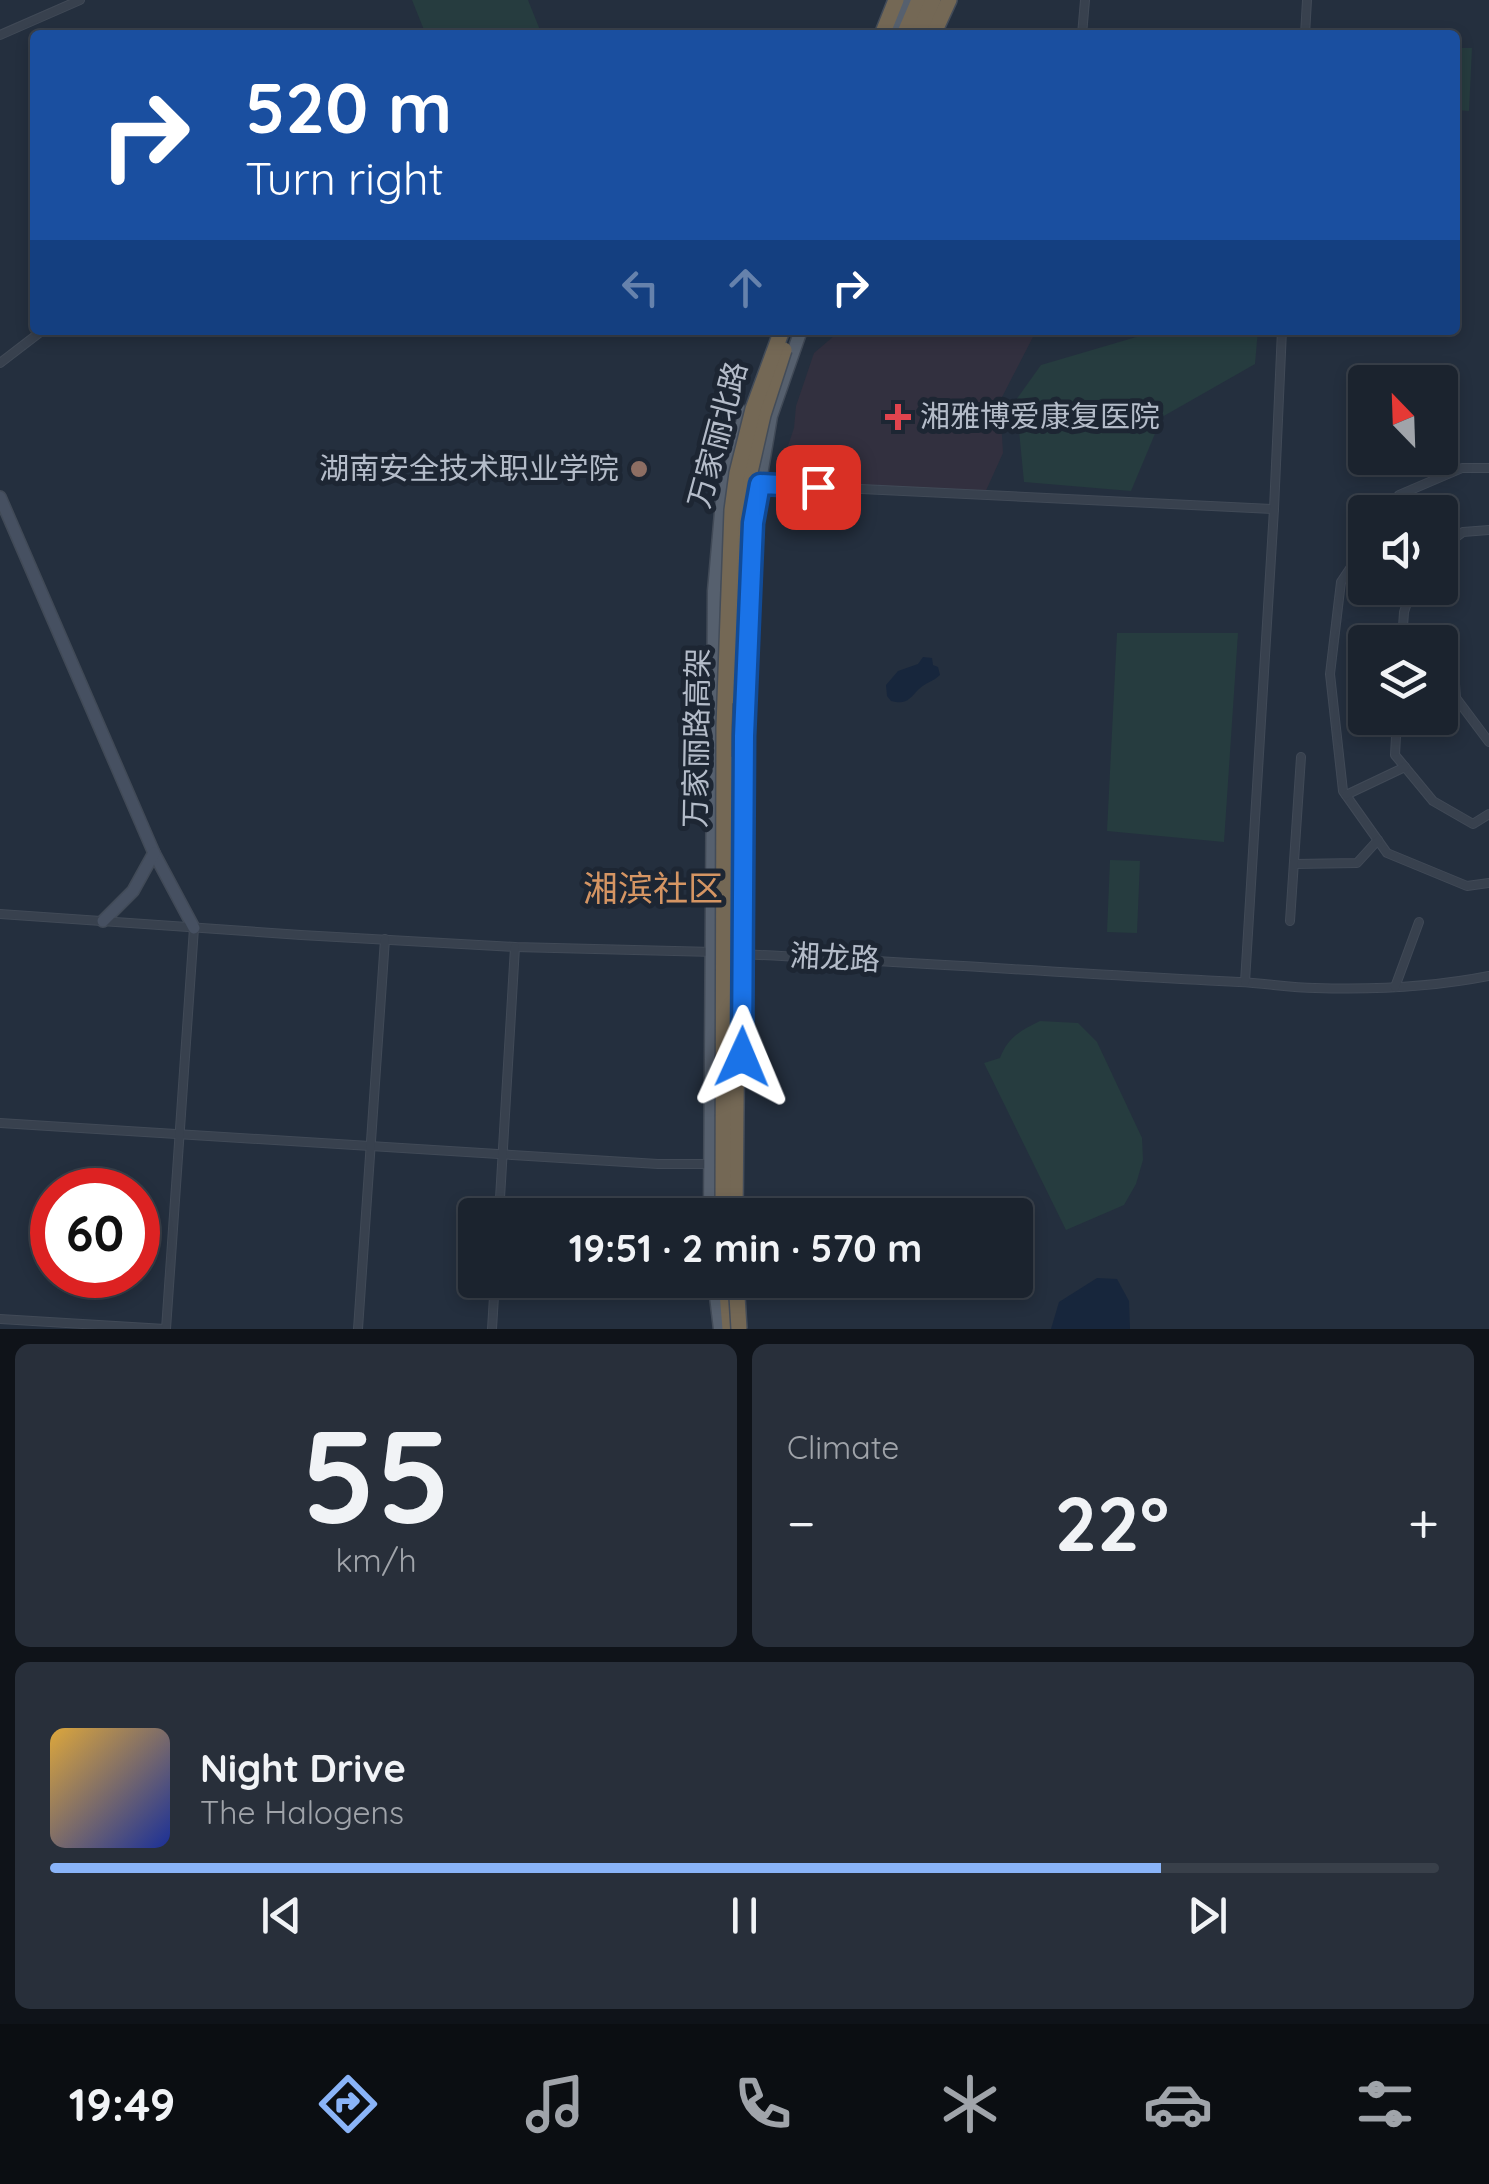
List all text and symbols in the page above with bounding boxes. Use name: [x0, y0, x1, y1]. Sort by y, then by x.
text: 520 m: [245, 63, 452, 151]
icon: right: [80, 70, 210, 200]
text: Turn right: [245, 150, 444, 206]
icon: left: [613, 260, 668, 315]
icon: ahead: [718, 260, 773, 315]
icon: right: [823, 260, 878, 315]
street label: 万家丽北路: [679, 357, 755, 512]
north arrow: [1348, 365, 1458, 475]
map controls: [1348, 365, 1458, 735]
place label: 湘雅博爱康复医院: [920, 397, 1160, 435]
marker: 湘雅博爱康复医院: [885, 404, 911, 430]
pin: [776, 445, 861, 530]
place label: 湖南安全技术职业学院: [319, 449, 619, 487]
marker: 湖南安全技术职业学院: [628, 458, 650, 480]
icon: arrive: [791, 460, 846, 515]
button: sound: [1348, 495, 1458, 605]
button: layers: [1348, 625, 1458, 735]
street label: 万家丽路高架: [675, 648, 717, 828]
district label: 湘滨社区: [583, 866, 723, 910]
street label: 湘龙路: [789, 936, 881, 978]
position arrow: [690, 1005, 794, 1109]
speed limit sign: 60: [30, 1168, 160, 1298]
text: 19:51 · 2 min · 570 m: [569, 1224, 922, 1272]
text: 55: [301, 1393, 451, 1556]
text: Climate: [787, 1427, 899, 1467]
text: 22°: [1054, 1476, 1169, 1570]
text: −: [787, 1488, 816, 1557]
text: +: [1408, 1488, 1439, 1557]
text: km/h: [335, 1540, 417, 1580]
text: Night Drive: [200, 1744, 406, 1792]
text: The Halogens: [200, 1792, 404, 1832]
icon: previous: [254, 1888, 309, 1943]
icon: pause: [717, 1888, 772, 1943]
icon: next: [1180, 1888, 1235, 1943]
icon: directions: [313, 2069, 383, 2139]
icon: music: [520, 2069, 590, 2139]
icon: phone: [728, 2069, 798, 2139]
icon: climate: [935, 2069, 1005, 2139]
icon: car: [1143, 2069, 1213, 2139]
icon: filters: [1350, 2069, 1420, 2139]
text: 19:49: [69, 2076, 175, 2132]

